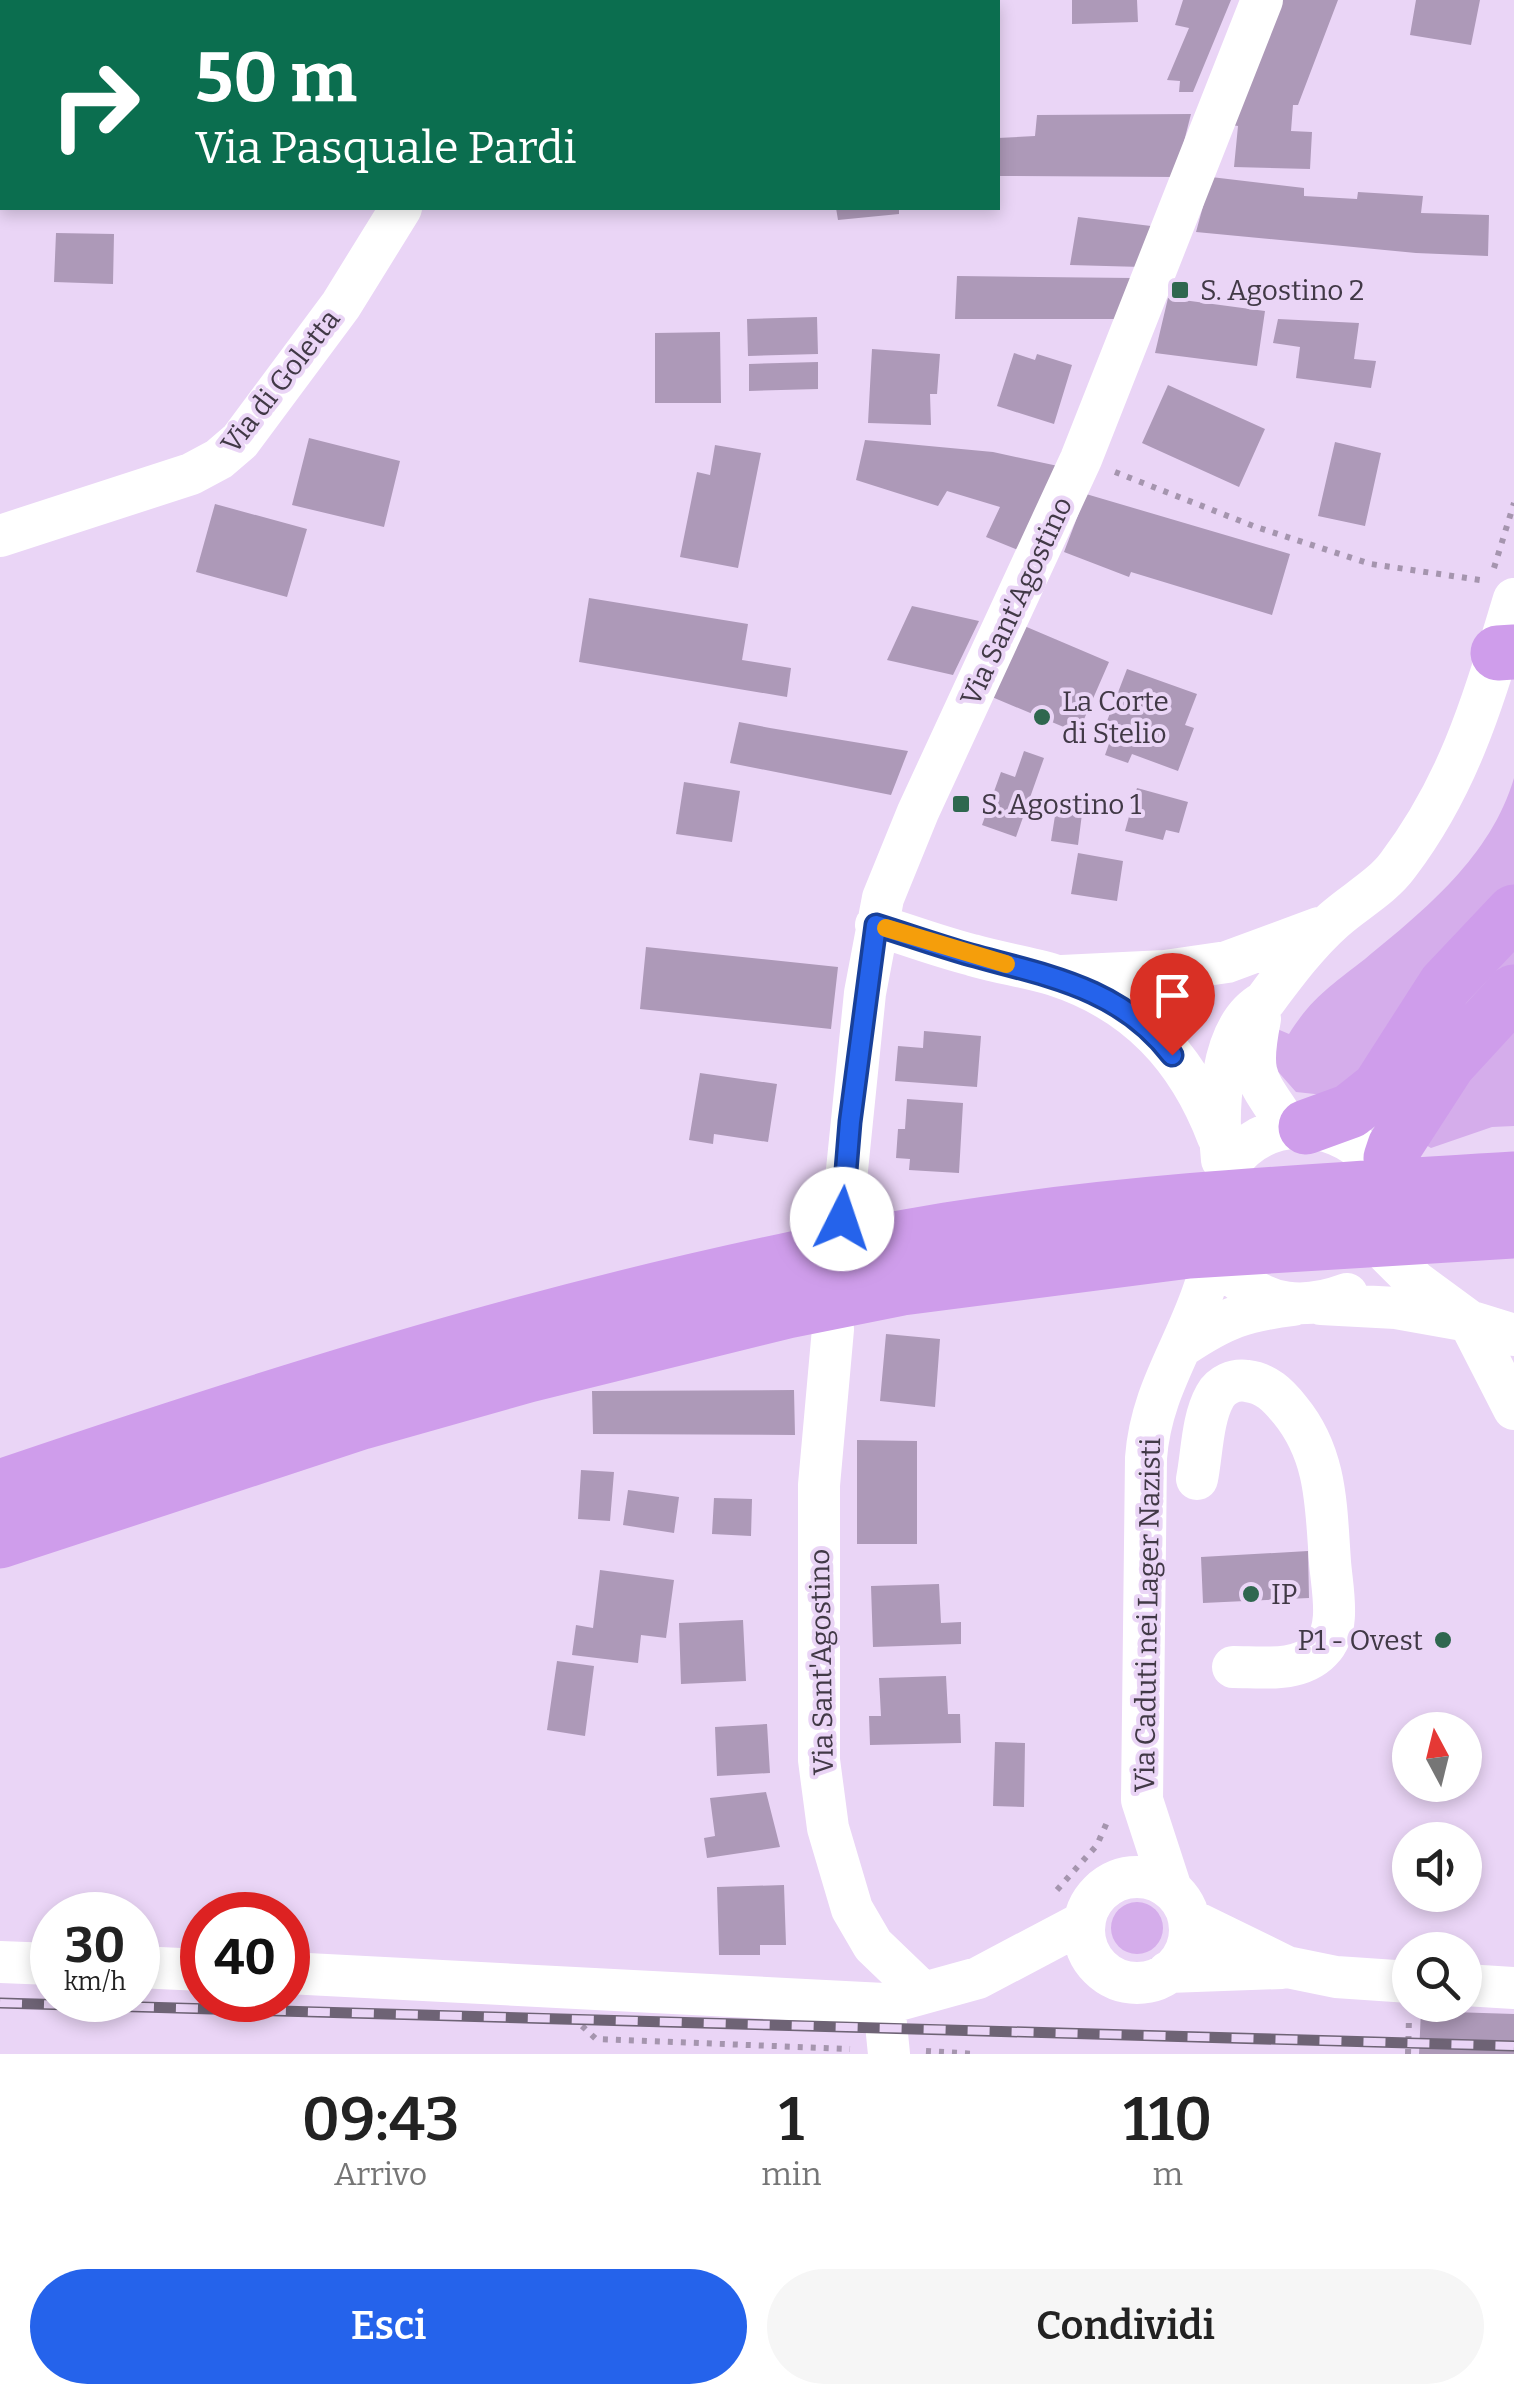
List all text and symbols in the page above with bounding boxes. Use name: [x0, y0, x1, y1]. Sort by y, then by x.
text: 50 m: [195, 36, 357, 120]
icon: right: [30, 40, 160, 170]
text: Via Pasquale Pardi: [195, 121, 577, 175]
place label: S. Agostino 2: [1200, 274, 1364, 307]
marker: S. Agostino 2: [1169, 279, 1191, 301]
street label: Via di Goletta: [214, 303, 347, 460]
street label: Via Sant'Agostino: [954, 492, 1079, 711]
place label: La Corte di Stelio: [1062, 685, 1169, 750]
marker: La Corte di Stelio: [1031, 706, 1053, 728]
place label: S. Agostino 1: [981, 788, 1142, 821]
marker: S. Agostino 1: [950, 793, 972, 815]
pin: [1130, 953, 1215, 1056]
icon: arrive: [1145, 968, 1200, 1023]
position arrow: [790, 1167, 894, 1271]
street label: Via Caduti nei Lager Nazisti: [1128, 1437, 1167, 1793]
street label: Via Sant'Agostino: [803, 1549, 840, 1775]
place label: IP: [1271, 1578, 1298, 1611]
marker: IP: [1240, 1583, 1262, 1605]
place label: P1 - Ovest: [1297, 1624, 1423, 1657]
marker: P1 - Ovest: [1432, 1629, 1454, 1651]
north arrow: [1392, 1712, 1482, 1802]
map controls: [1392, 1712, 1482, 2022]
button: sound: [1392, 1822, 1482, 1912]
speed limit sign: 40: [180, 1892, 310, 2022]
text: 30: [65, 1915, 125, 1975]
button: search: [1392, 1932, 1482, 2022]
text: km/h: [64, 1967, 126, 1997]
text: 09:43: [302, 2084, 459, 2156]
text: 1: [779, 2084, 804, 2156]
text: 110: [1123, 2084, 1212, 2156]
text: Arrivo: [334, 2155, 427, 2193]
text: min: [761, 2155, 821, 2193]
text: m: [1152, 2155, 1183, 2193]
button: Esci: [30, 2269, 747, 2384]
button: Condividi: [767, 2269, 1484, 2384]

